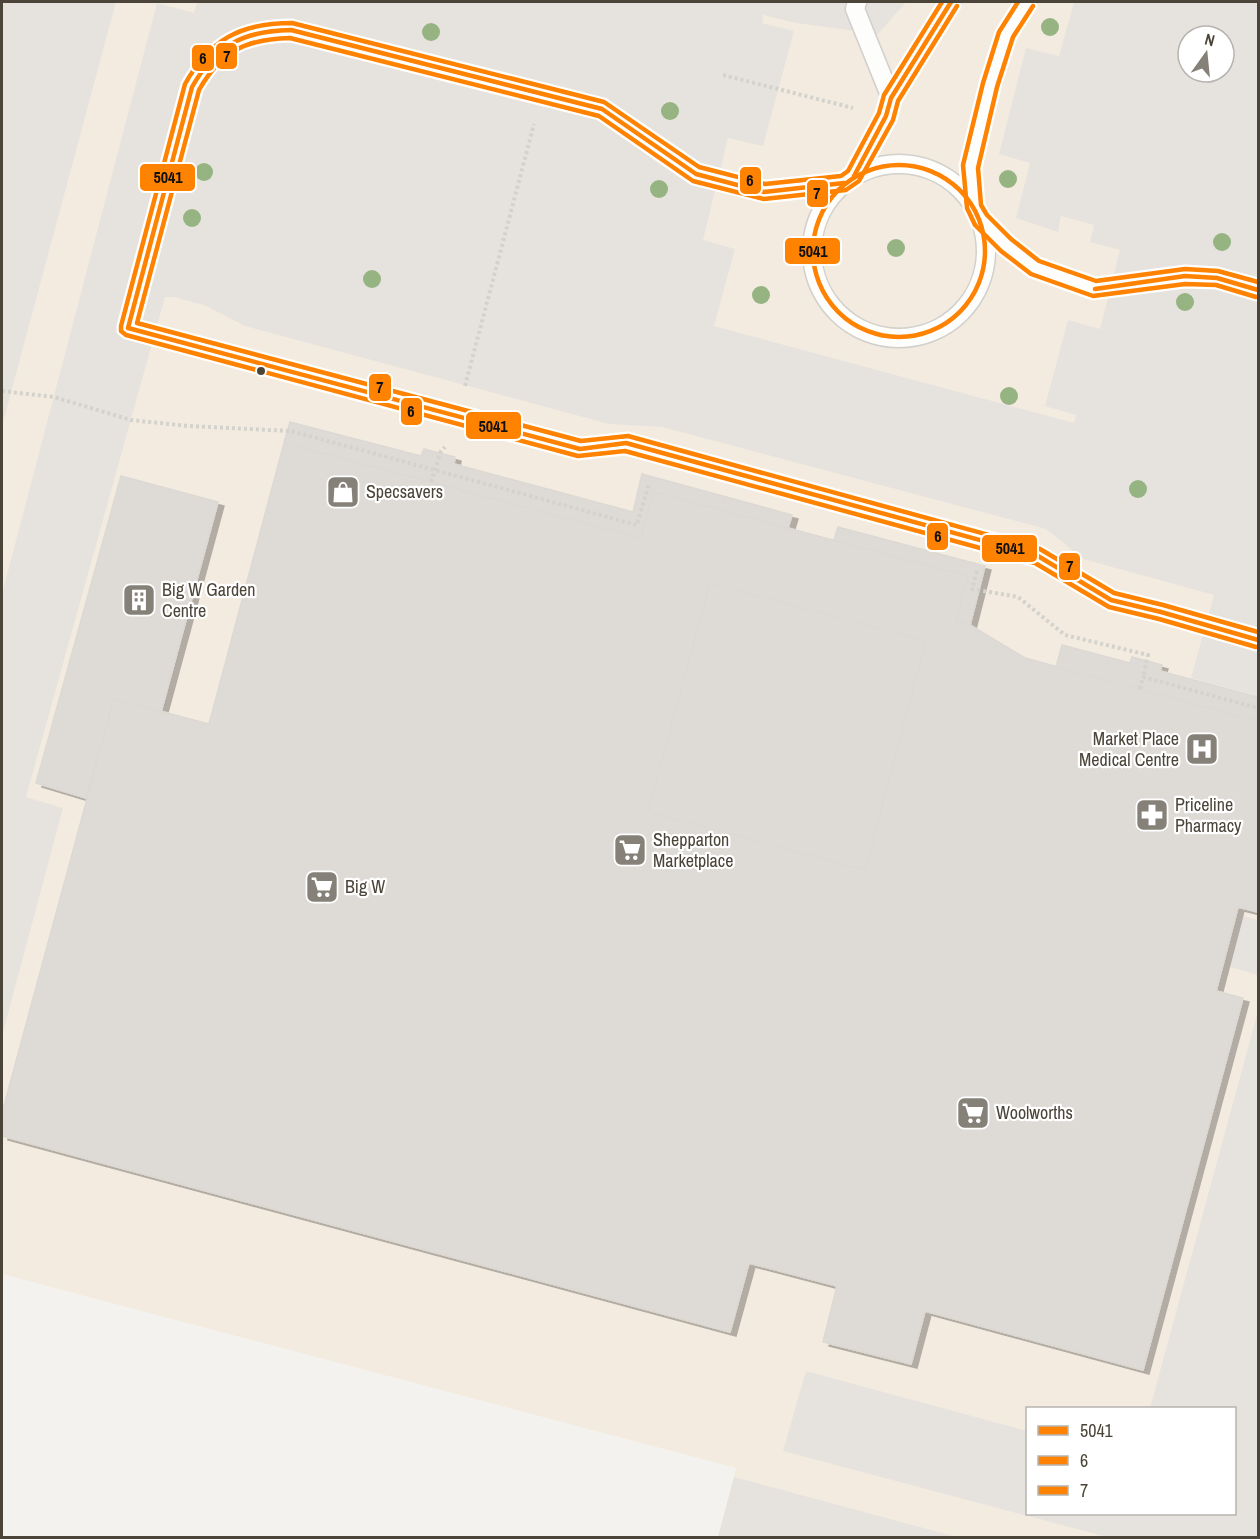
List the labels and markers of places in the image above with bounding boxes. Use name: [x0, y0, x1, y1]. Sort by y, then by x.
unlabelled marker: [255, 365, 267, 377]
shop icon: Specsavers: [325, 474, 361, 510]
place label: Specsavers: [366, 479, 443, 504]
place label: Big W Garden Centre: [162, 577, 256, 623]
building icon: Big W Garden Centre: [121, 582, 157, 618]
place label: Market Place Medical Centre: [1079, 726, 1179, 772]
hospital icon: Market Place Medical Centre: [1184, 731, 1220, 767]
place label: Priceline Pharmacy: [1175, 792, 1242, 838]
pharmacy icon: Priceline Pharmacy: [1134, 797, 1170, 833]
place label: Shepparton Marketplace: [653, 827, 733, 873]
supermarket icon: Shepparton Marketplace: [612, 832, 648, 868]
supermarket icon: Big W: [304, 869, 340, 905]
place label: Big W: [345, 874, 385, 899]
supermarket icon: Woolworths: [955, 1095, 991, 1131]
place label: Woolworths: [996, 1100, 1073, 1125]

